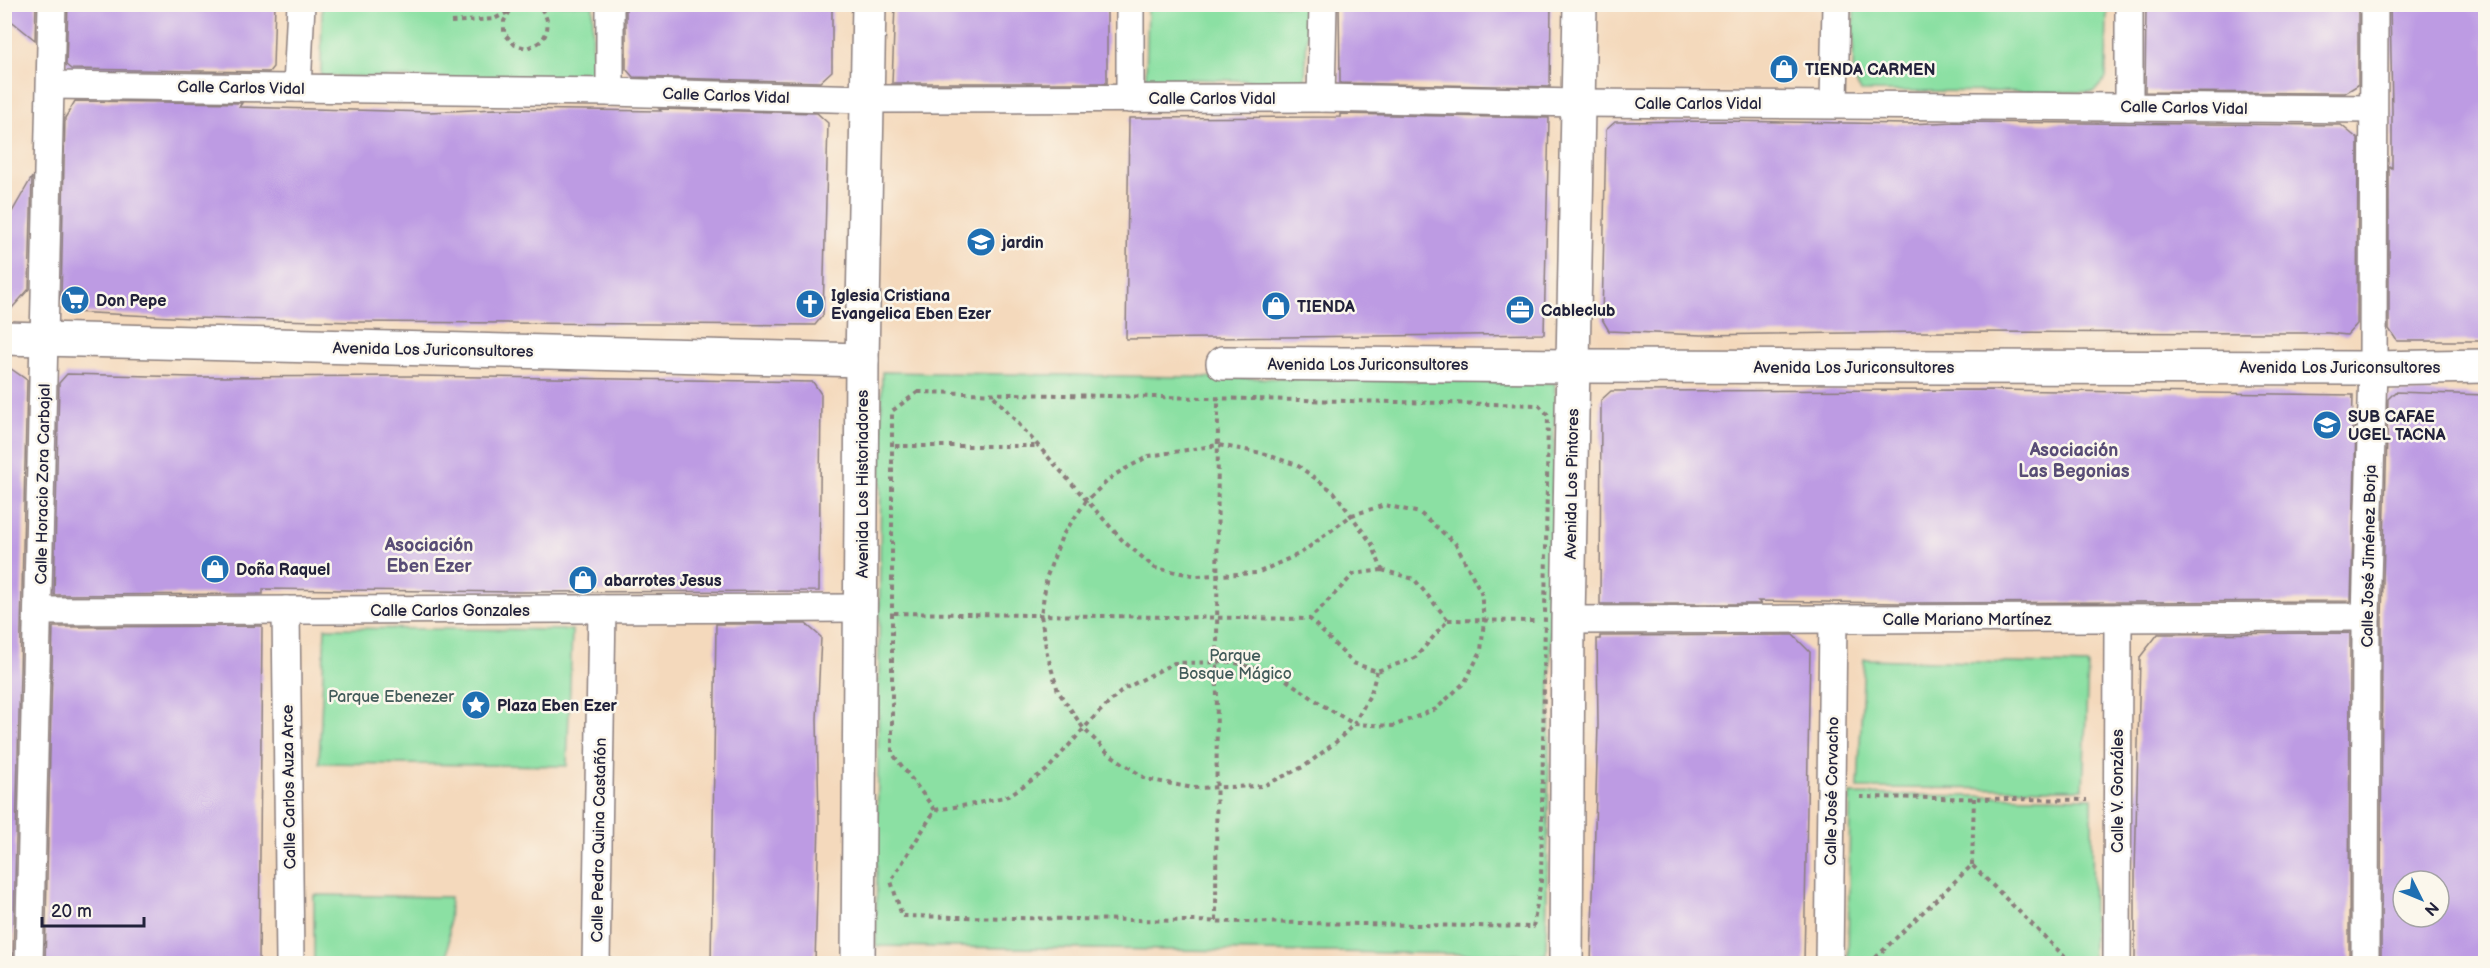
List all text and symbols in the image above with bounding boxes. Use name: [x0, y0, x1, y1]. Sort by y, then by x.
shop icon: TIENDA CARMEN: [1768, 53, 1800, 85]
place label: TIENDA CARMEN: [1805, 61, 1936, 80]
street label: Calle Carlos Vidal: [177, 78, 305, 99]
street label: Calle Carlos Vidal: [662, 85, 790, 108]
street label: Calle Carlos Vidal: [1148, 90, 1276, 109]
street label: Calle Carlos Vidal: [1634, 95, 1762, 114]
street label: Calle Carlos Vidal: [2120, 98, 2248, 119]
school or university icon: jardin: [965, 226, 997, 258]
place label: jardin: [1001, 234, 1044, 253]
supermarket icon: Don Pepe: [59, 284, 91, 316]
place label: Iglesia Cristiana Evangelica Eben Ezer: [831, 287, 992, 324]
church icon: Iglesia Cristiana Evangelica Eben Ezer: [794, 288, 826, 320]
shop icon: TIENDA: [1260, 290, 1292, 322]
place label: Don Pepe: [96, 292, 166, 311]
office icon: Cableclub: [1504, 294, 1536, 326]
place label: TIENDA: [1297, 298, 1355, 317]
place label: Cableclub: [1541, 302, 1616, 321]
street label: Avenida Los Juriconsultores: [332, 339, 534, 362]
street label: Avenida Los Juriconsultores: [1267, 356, 1469, 375]
street label: Avenida Los Juriconsultores: [1753, 359, 1955, 378]
street label: Avenida Los Juriconsultores: [2239, 359, 2441, 378]
street label: Calle Horacio Zora Carbajal: [32, 384, 55, 585]
street label: Avenida Los Historiadores: [854, 390, 873, 578]
street label: Avenida Los Pintores: [1562, 408, 1583, 560]
place label: SUB CAFAE UGEL TACNA: [2348, 408, 2446, 445]
school or university icon: SUB CAFAE UGEL TACNA: [2311, 409, 2343, 441]
district label: Asociación Las Begonias: [2018, 440, 2130, 482]
street label: Calle José Jiménez Borja: [2358, 464, 2381, 648]
district label: Asociación Eben Ezer: [384, 535, 473, 577]
shop icon: Doña Raquel: [199, 553, 231, 585]
place label: Doña Raquel: [236, 561, 330, 580]
shop icon: abarrotes Jesus: [567, 564, 599, 596]
place label: abarrotes Jesus: [604, 572, 722, 591]
street label: Calle Carlos Gonzales: [370, 602, 530, 621]
street label: Calle Mariano Martínez: [1883, 611, 2052, 630]
park label: Parque Bosque Mágico: [1178, 647, 1292, 684]
park label: Parque Ebenezer: [328, 688, 454, 707]
place icon: Plaza Eben Ezer: [460, 689, 492, 721]
place label: Plaza Eben Ezer: [497, 697, 618, 716]
street label: Calle Carlos Auza Arce: [279, 704, 300, 870]
street label: Calle José Corvacho: [1822, 717, 1843, 866]
street label: Calle V. Gonzáles: [2109, 729, 2128, 853]
street label: Calle Pedro Quina Castañón: [588, 738, 611, 943]
north arrow: [2391, 869, 2451, 929]
scale bar: [42, 890, 144, 928]
text: N: [2420, 897, 2442, 919]
text: 20 m: [51, 901, 92, 922]

